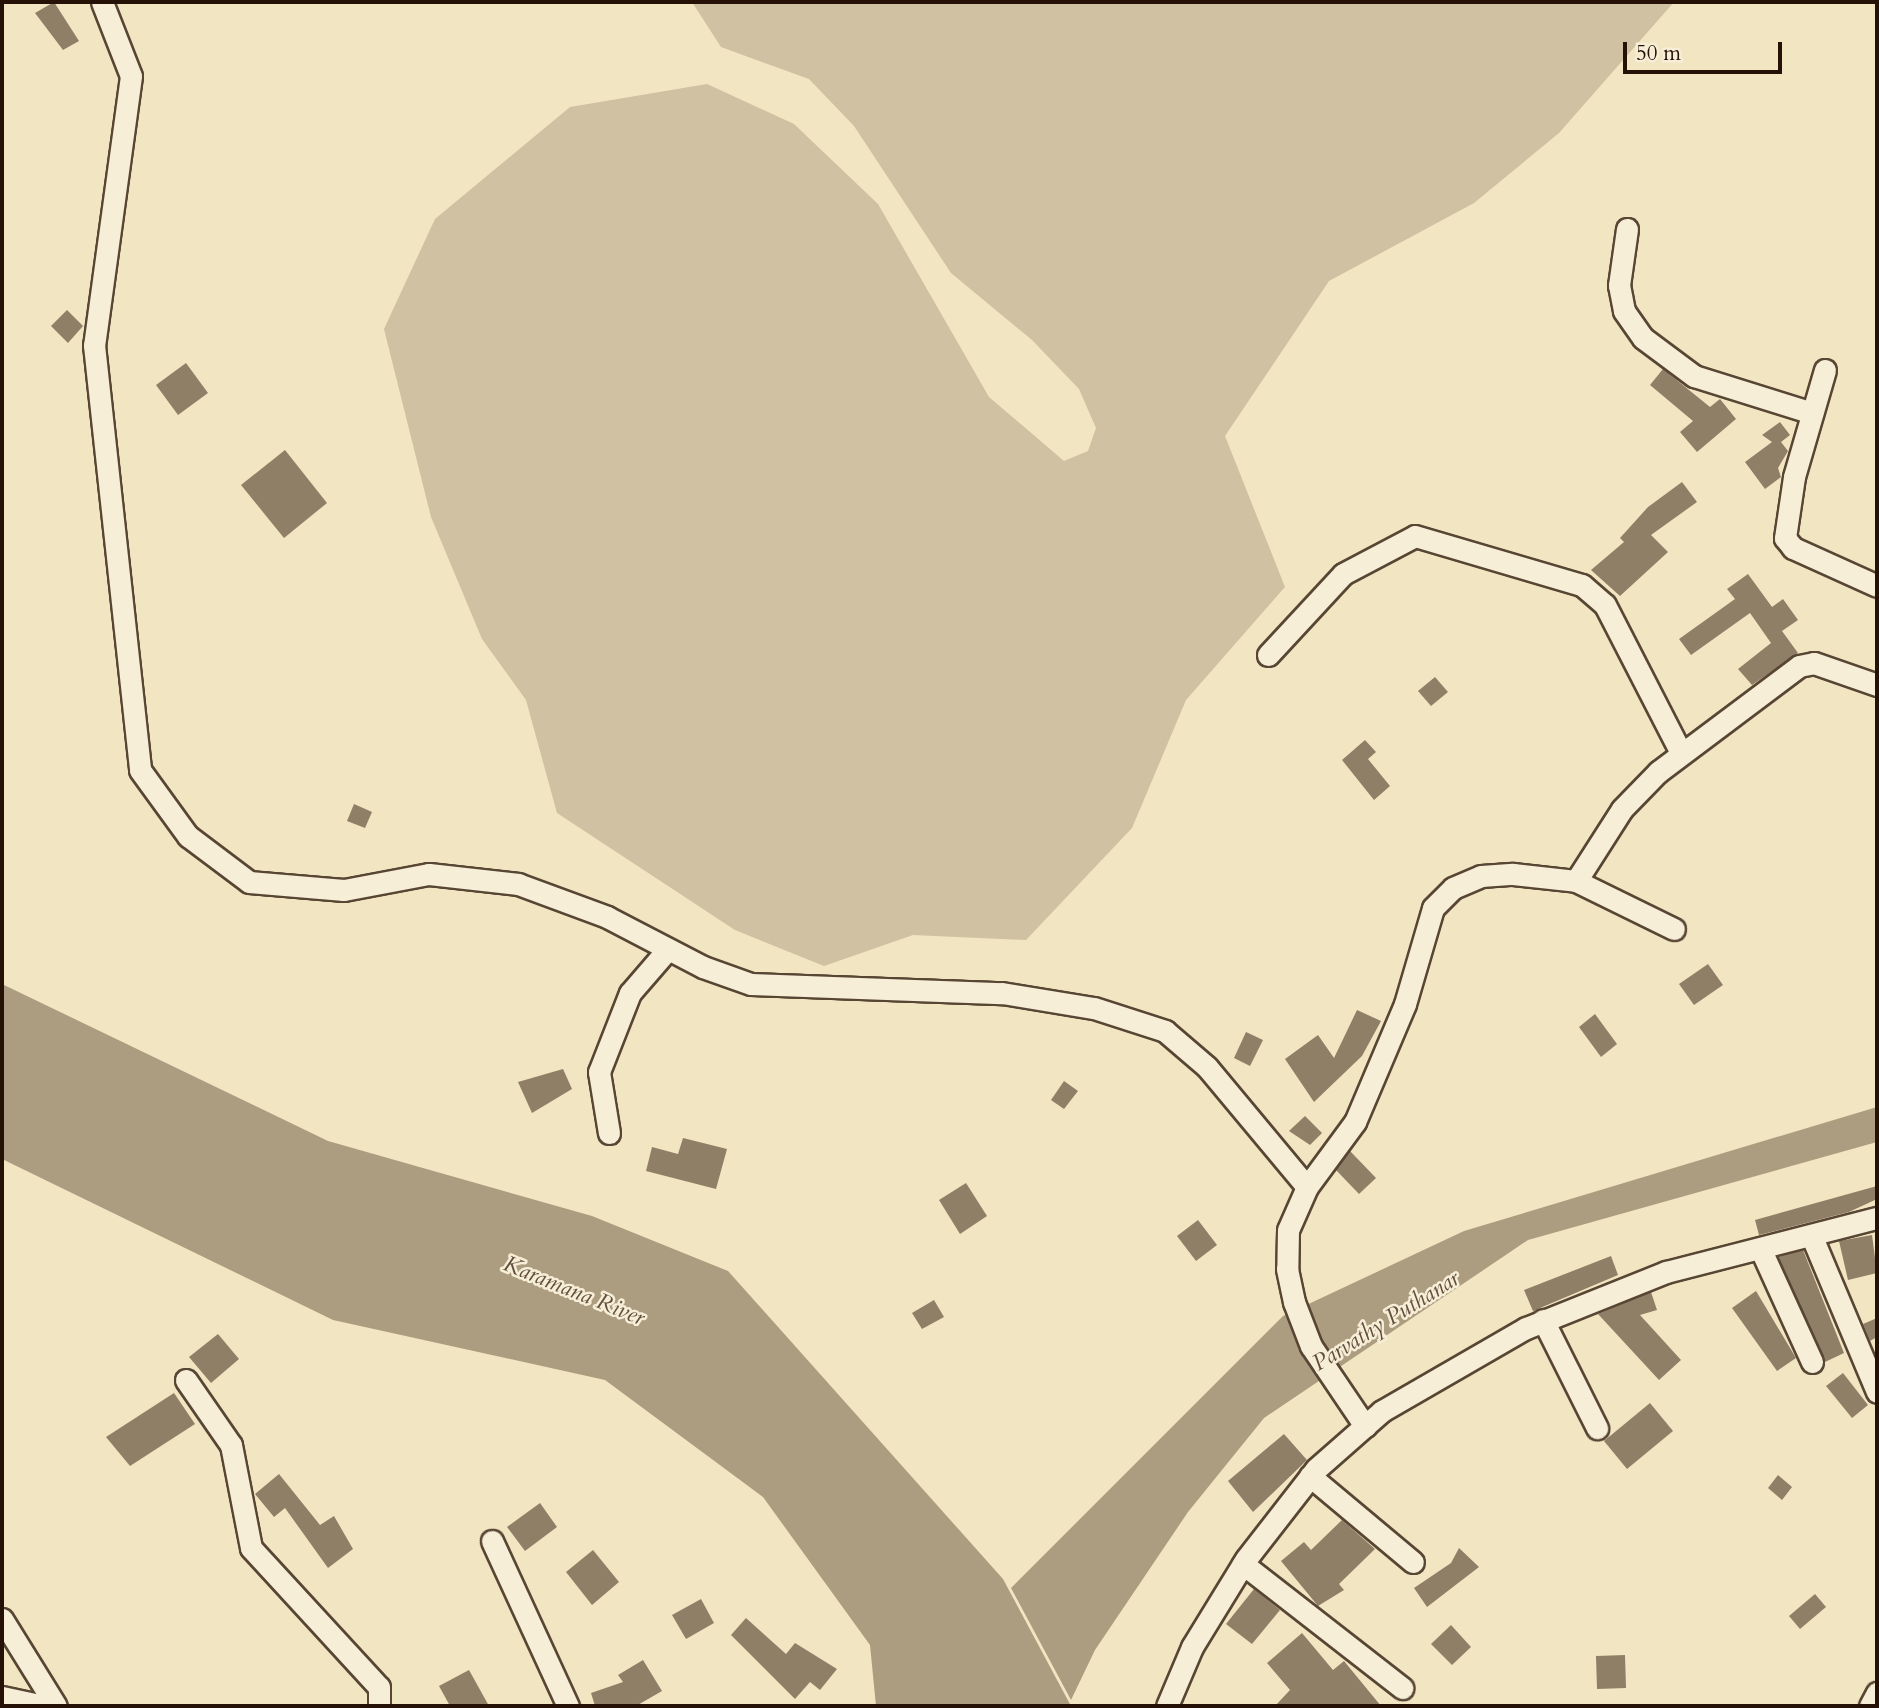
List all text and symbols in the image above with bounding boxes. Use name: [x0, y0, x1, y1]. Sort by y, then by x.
scale bar: [1627, 28, 1786, 72]
text: 50 m: [1636, 39, 1681, 68]
water label: Karamana River: [499, 1250, 649, 1332]
water label: Parvathy Puthanar: [1307, 1265, 1465, 1377]

